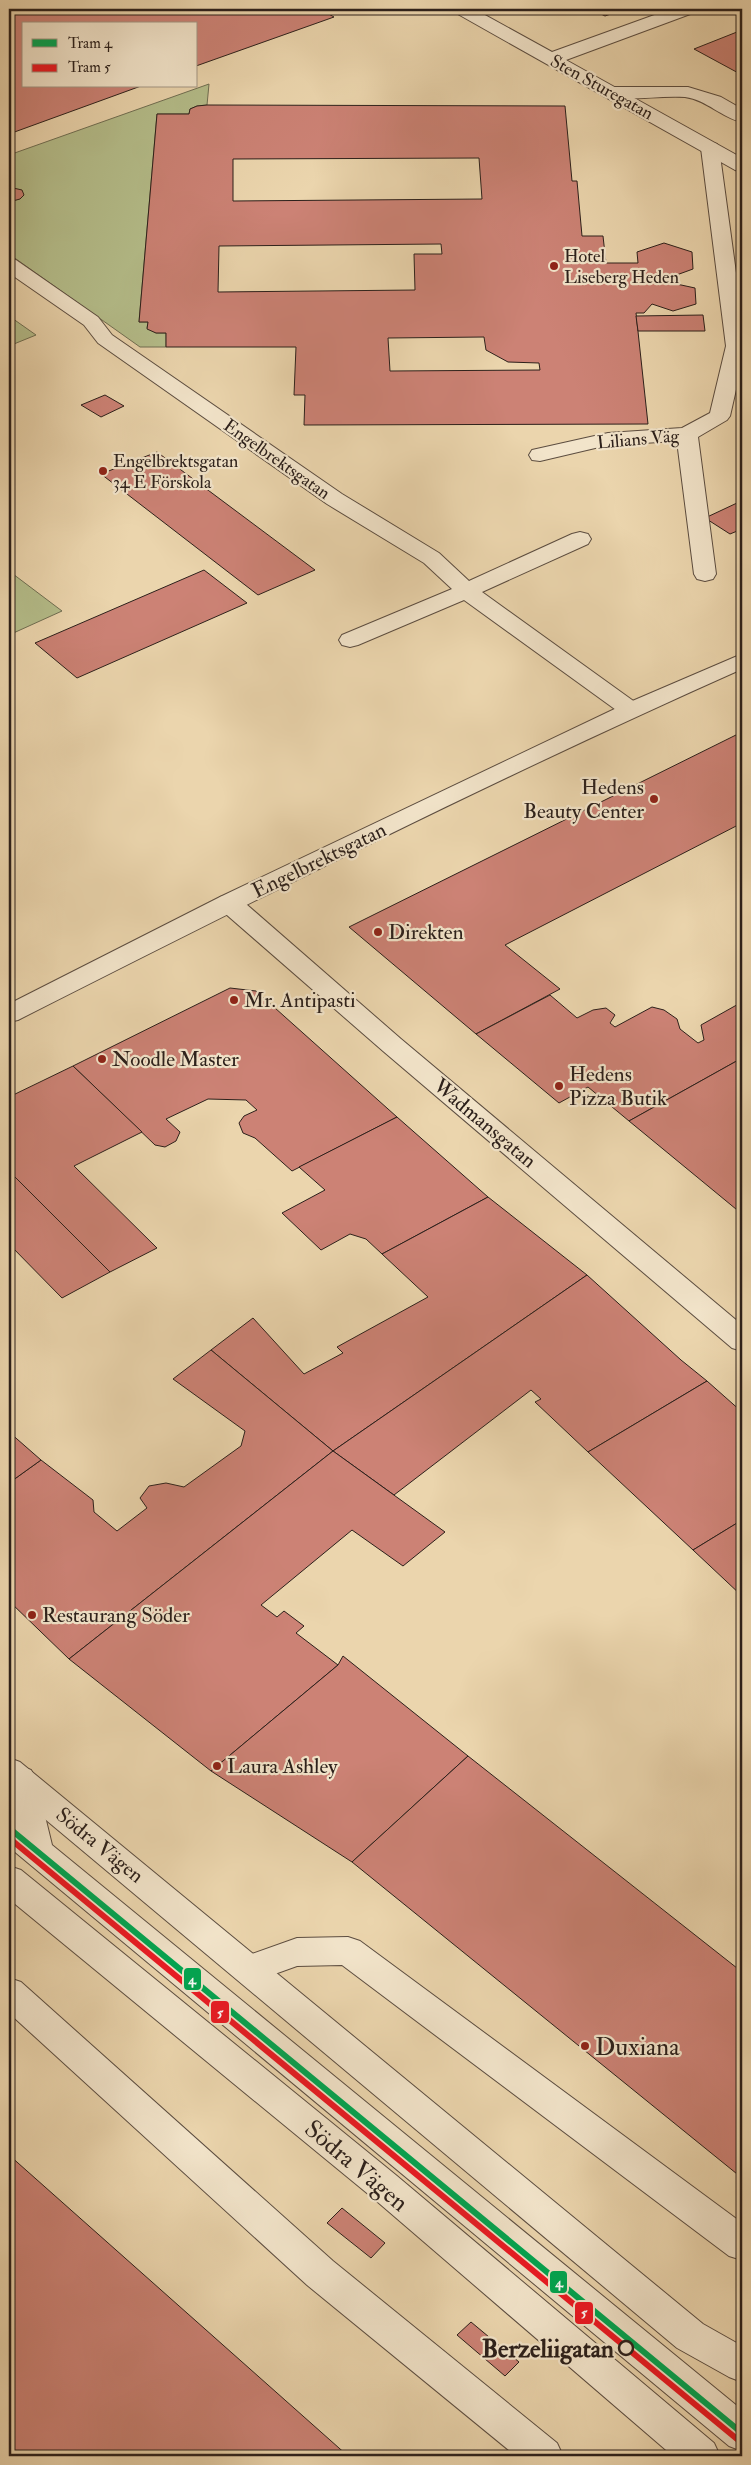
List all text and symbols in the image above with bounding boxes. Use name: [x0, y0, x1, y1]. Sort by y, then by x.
legend: [22, 22, 198, 88]
text: Tram 4: [68, 34, 113, 53]
street label: Sten Sturegatan: [546, 50, 657, 125]
text: Tram 5: [68, 58, 111, 77]
place label: Hotel Liseberg Heden: [564, 245, 679, 289]
marker: Hotel Liseberg Heden: [548, 260, 560, 272]
street label: Engelbrektsgatan: [219, 414, 335, 505]
street label: Lilians Väg: [596, 424, 681, 455]
place label: Engelbrektsgatan 34 E Förskola: [113, 450, 238, 494]
marker: Engelbrektsgatan 34 E Förskola: [97, 465, 109, 477]
place label: Hedens Beauty Center: [523, 774, 644, 825]
marker: Hedens Beauty Center: [648, 793, 660, 805]
street label: Engelbrektsgatan: [248, 816, 391, 905]
place label: Direkten: [388, 919, 464, 946]
marker: Direkten: [372, 926, 384, 938]
place label: Mr. Antipasti: [244, 987, 356, 1014]
marker: Mr. Antipasti: [228, 994, 240, 1006]
place label: Noodle Master: [112, 1046, 239, 1073]
marker: Noodle Master: [96, 1053, 108, 1065]
place label: Hedens Pizza Butik: [569, 1061, 667, 1112]
street label: Wadmansgatan: [427, 1072, 542, 1175]
marker: Hedens Pizza Butik: [553, 1080, 565, 1092]
place label: Restaurang Söder: [42, 1602, 190, 1629]
marker: Restaurang Söder: [26, 1609, 38, 1621]
place label: Laura Ashley: [227, 1753, 338, 1780]
marker: Laura Ashley: [211, 1760, 223, 1772]
street label: Södra Vägen: [50, 1802, 149, 1889]
line badge: 4: [183, 1967, 202, 1991]
text: 4: [187, 1971, 197, 1988]
line badge: 5: [210, 2000, 230, 2024]
text: 5: [217, 2004, 224, 2021]
place label: Duxiana: [595, 2032, 680, 2063]
marker: Duxiana: [579, 2040, 591, 2052]
street label: Södra Vägen: [298, 2114, 414, 2219]
line badge: 4: [549, 2270, 568, 2294]
text: 4: [554, 2274, 564, 2291]
line badge: 5: [574, 2301, 594, 2325]
text: 5: [581, 2304, 588, 2321]
place label: Berzeliigatan: [482, 2334, 614, 2365]
marker: Berzeliigatan: [618, 2340, 634, 2356]

